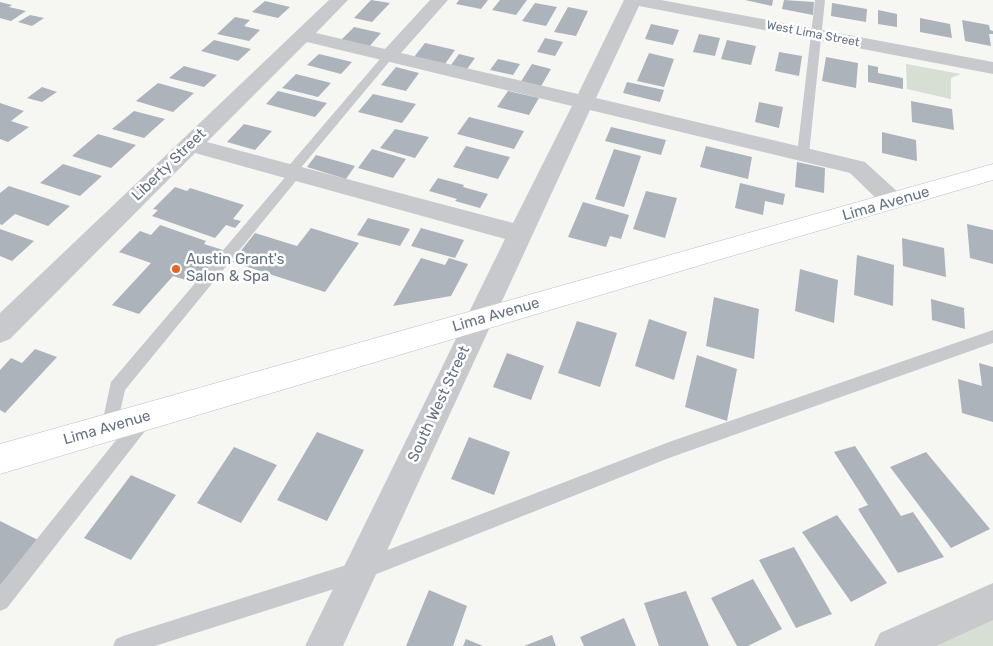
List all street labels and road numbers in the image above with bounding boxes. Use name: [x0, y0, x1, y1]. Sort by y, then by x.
street label: West Lima Street: [765, 18, 861, 50]
street label: Liberty Street: [128, 125, 210, 205]
street label: Lima Avenue: [840, 183, 932, 225]
street label: Lima Avenue: [450, 294, 542, 336]
street label: South West Street: [404, 343, 474, 465]
street label: Lima Avenue: [61, 407, 153, 449]

